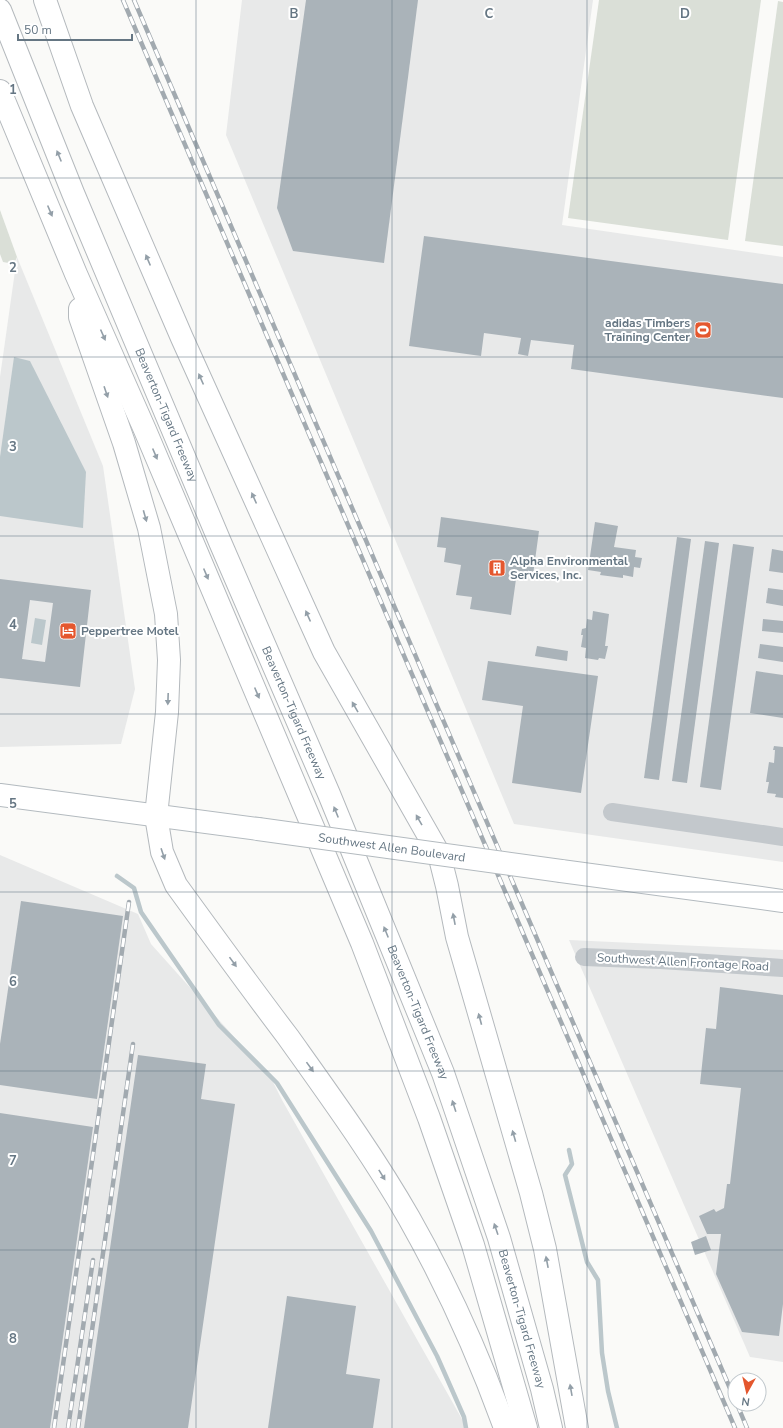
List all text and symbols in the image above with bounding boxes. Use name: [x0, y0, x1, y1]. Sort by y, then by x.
text: B: [290, 5, 299, 23]
text: C: [485, 5, 494, 23]
text: D: [680, 5, 690, 23]
scale bar: [18, 16, 132, 42]
text: 50 m: [24, 22, 52, 38]
text: 1: [9, 81, 17, 99]
one-way arrow: [55, 150, 61, 162]
one-way arrow: [47, 205, 53, 216]
one-way arrow: [145, 254, 151, 266]
text: 2: [9, 259, 17, 277]
place label: adidas Timbers Training Center: [605, 315, 690, 345]
sports icon: adidas Timbers Training Center: [693, 320, 713, 340]
one-way arrow: [100, 329, 106, 341]
street label: Beaverton-Tigard Freeway: [131, 346, 202, 485]
one-way arrow: [197, 373, 203, 385]
one-way arrow: [103, 386, 109, 398]
text: 3: [9, 438, 17, 456]
one-way arrow: [152, 448, 159, 460]
one-way arrow: [251, 492, 257, 503]
one-way arrow: [142, 510, 148, 522]
place label: Alpha Environmental Services, Inc.: [510, 553, 628, 583]
building icon: Alpha Environmental Services, Inc.: [487, 558, 507, 578]
one-way arrow: [204, 568, 210, 580]
one-way arrow: [305, 611, 311, 622]
text: 4: [9, 616, 17, 634]
hotel icon: Peppertree Motel: [58, 621, 78, 641]
place label: Peppertree Motel: [81, 623, 179, 639]
street label: Beaverton-Tigard Freeway: [258, 644, 330, 783]
one-way arrow: [255, 688, 261, 700]
one-way arrow: [164, 693, 171, 705]
one-way arrow: [352, 701, 358, 713]
text: 5: [9, 795, 17, 813]
one-way arrow: [333, 806, 339, 818]
one-way arrow: [416, 814, 423, 826]
street label: Southwest Allen Boulevard: [317, 829, 466, 866]
one-way arrow: [161, 848, 167, 860]
one-way arrow: [450, 912, 456, 925]
one-way arrow: [382, 926, 388, 938]
street label: Beaverton-Tigard Freeway: [384, 943, 453, 1082]
street label: Southwest Allen Frontage Road: [597, 950, 769, 974]
one-way arrow: [229, 957, 237, 968]
text: 6: [9, 973, 17, 991]
one-way arrow: [477, 1013, 483, 1025]
one-way arrow: [305, 1062, 314, 1073]
one-way arrow: [451, 1099, 457, 1111]
one-way arrow: [511, 1130, 517, 1142]
text: 7: [9, 1152, 17, 1170]
one-way arrow: [378, 1170, 386, 1180]
one-way arrow: [492, 1222, 498, 1234]
street label: Beaverton-Tigard Freeway: [495, 1248, 550, 1391]
one-way arrow: [544, 1256, 550, 1268]
text: 8: [9, 1330, 17, 1348]
north arrow: [727, 1372, 767, 1412]
one-way arrow: [567, 1383, 573, 1396]
text: N: [741, 1393, 751, 1409]

